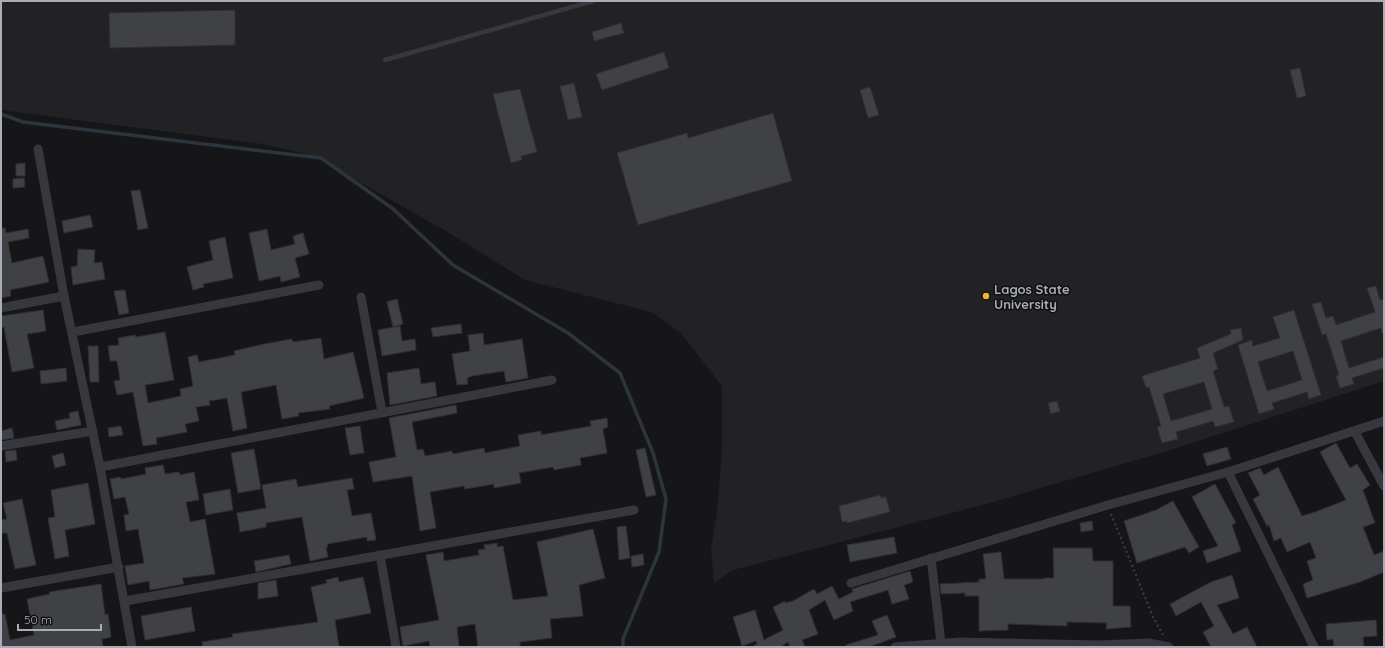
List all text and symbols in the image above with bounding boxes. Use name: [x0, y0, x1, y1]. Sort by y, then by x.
place label: Lagos State University: [994, 281, 1070, 312]
marker: Lagos State University: [981, 291, 991, 301]
scale bar: [18, 606, 101, 632]
text: 50 m: [24, 612, 52, 627]

